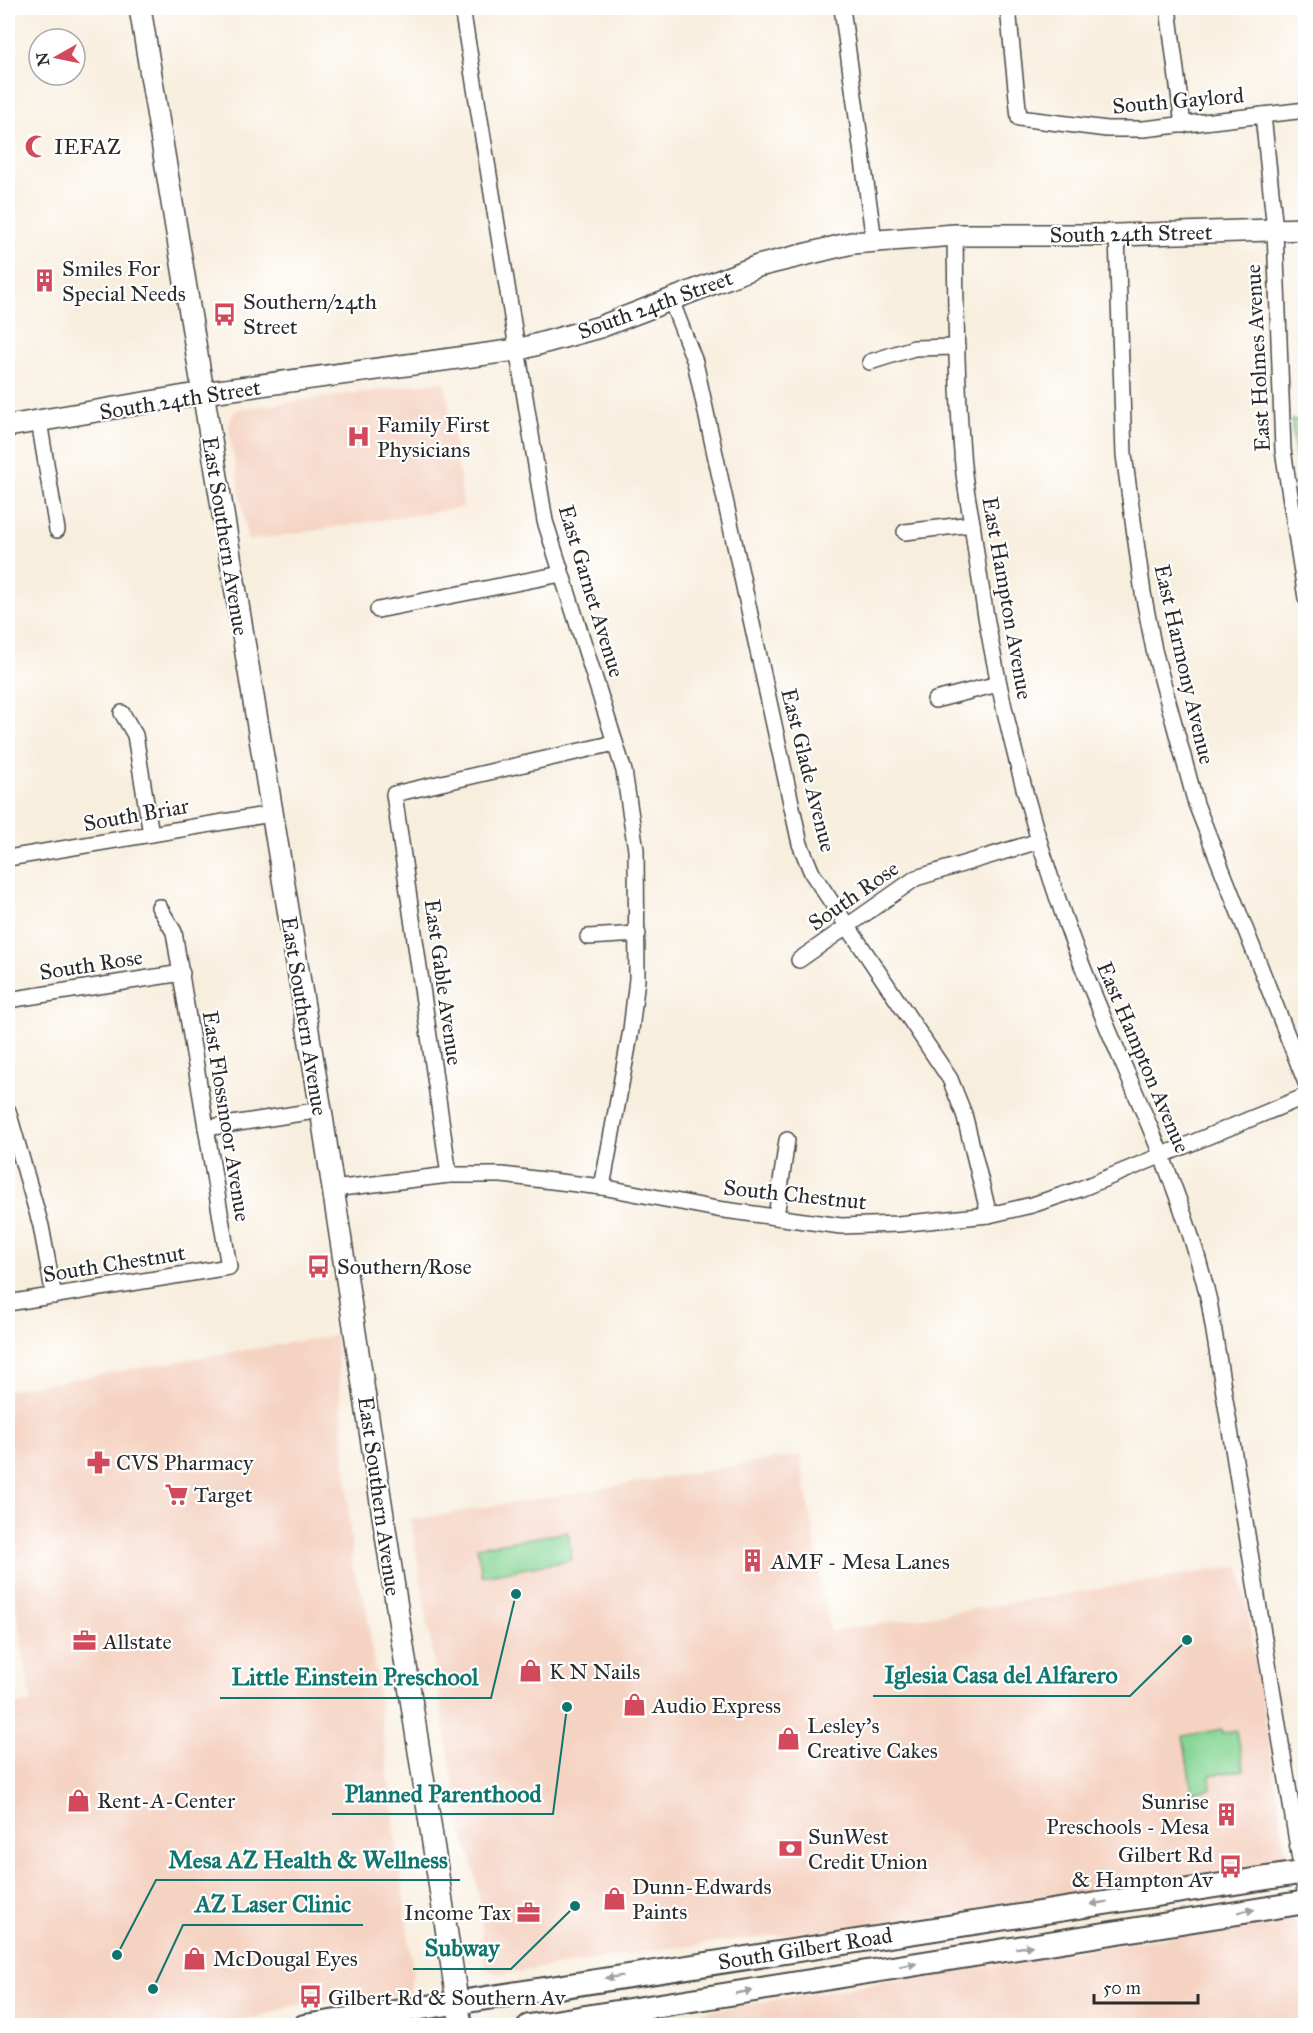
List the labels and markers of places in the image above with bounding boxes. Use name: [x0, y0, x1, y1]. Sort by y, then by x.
mosque icon: IEFAZ: [23, 133, 49, 159]
place label: IEFAZ: [54, 133, 121, 160]
place label: Smiles For Special Needs: [62, 255, 186, 307]
building icon: Smiles For Special Needs: [31, 268, 57, 294]
place label: Southern/24th Street: [243, 288, 377, 340]
bus stop icon: Southern/24th Street: [212, 301, 238, 327]
place label: Family First Physicians: [377, 411, 490, 463]
hospital icon: Family First Physicians: [346, 424, 372, 450]
bus stop icon: Southern/Rose: [306, 1253, 332, 1279]
place label: Southern/Rose: [337, 1253, 472, 1280]
pharmacy icon: CVS Pharmacy: [85, 1449, 111, 1475]
place label: CVS Pharmacy: [116, 1449, 254, 1476]
supermarket icon: Target: [163, 1481, 189, 1507]
place label: Target: [194, 1481, 253, 1508]
building icon: AMF - Mesa Lanes: [740, 1548, 766, 1574]
place label: AMF - Mesa Lanes: [770, 1548, 950, 1575]
office icon: Allstate: [72, 1628, 98, 1654]
place label: Allstate: [102, 1628, 172, 1655]
callout: Iglesia Casa del Alfarero: [873, 1654, 1130, 1696]
callout: Little Einstein Preschool: [220, 1656, 491, 1698]
shop icon: K N Nails: [518, 1658, 544, 1684]
place label: K N Nails: [549, 1658, 640, 1685]
shop icon: Audio Express: [621, 1692, 647, 1718]
place label: Audio Express: [651, 1692, 781, 1719]
place label: Lesley's Creative Cakes: [807, 1712, 938, 1764]
shop icon: Lesley's Creative Cakes: [776, 1725, 802, 1751]
callout: Planned Parenthood: [332, 1772, 553, 1814]
shop icon: Rent-A-Center: [66, 1787, 92, 1813]
place label: Rent-A-Center: [97, 1787, 236, 1814]
place label: Sunrise Preschools - Mesa: [1046, 1788, 1210, 1840]
building icon: Sunrise Preschools - Mesa: [1214, 1801, 1240, 1827]
place label: SunWest Credit Union: [808, 1823, 928, 1875]
bank icon: SunWest Credit Union: [777, 1836, 803, 1862]
callout: Mesa AZ Health & Wellness: [156, 1838, 460, 1880]
place label: Gilbert Rd & Hampton Av: [1072, 1841, 1214, 1893]
bus stop icon: Gilbert Rd & Hampton Av: [1218, 1854, 1244, 1880]
place label: Dunn-Edwards Paints: [632, 1873, 772, 1925]
callout: AZ Laser Clinic: [183, 1883, 363, 1925]
shop icon: Dunn-Edwards Paints: [601, 1886, 627, 1912]
place label: Income Tax: [404, 1899, 511, 1926]
office icon: Income Tax: [516, 1899, 542, 1925]
callout: Subway: [413, 1927, 511, 1969]
shop icon: McDougal Eyes: [182, 1945, 208, 1971]
place label: McDougal Eyes: [213, 1945, 358, 1972]
bus stop icon: Gilbert Rd & Southern Av: [297, 1984, 323, 2010]
place label: Gilbert Rd & Southern Av: [328, 1984, 567, 2011]

